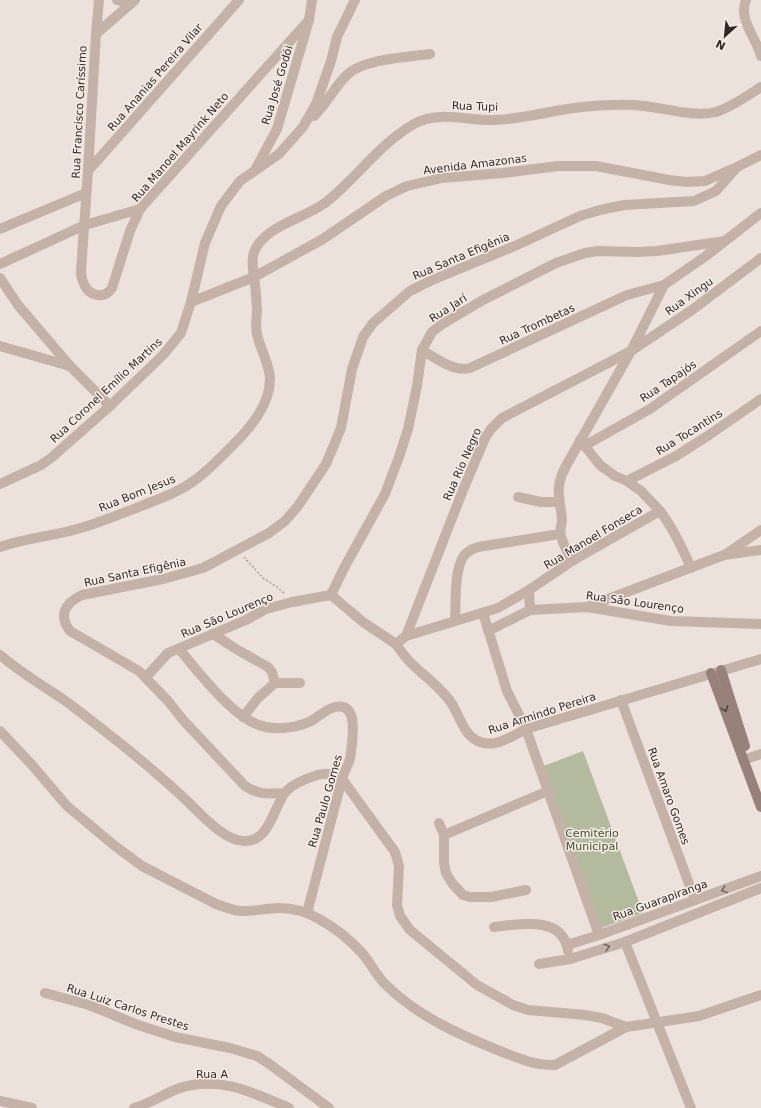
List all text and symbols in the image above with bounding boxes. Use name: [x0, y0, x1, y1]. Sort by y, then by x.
north arrow: [705, 16, 745, 56]
street label: Rua Ananias Pereira Vilar: [105, 21, 206, 134]
text: N: [714, 37, 728, 52]
street label: Rua José Godói: [259, 44, 296, 126]
street label: Rua Francisco Caríssimo: [70, 45, 89, 179]
street label: Rua Manoel Mayrink Neto: [129, 90, 232, 205]
street label: Rua Tupi: [452, 99, 498, 114]
street label: Avenida Amazonas: [422, 152, 528, 177]
street label: Rua Santa Efigênia: [411, 230, 512, 283]
street label: Rua Xingu: [663, 275, 716, 318]
street label: Rua Jarí: [427, 291, 470, 325]
street label: Rua Trombetas: [497, 301, 577, 348]
street label: Rua Coronel Emílio Martins: [48, 335, 165, 446]
street label: Rua Tapajós: [638, 358, 699, 405]
street label: Rua Tocantins: [654, 407, 725, 458]
street label: Rua Rio Negro: [441, 426, 484, 503]
street label: Rua Bom Jesus: [97, 472, 178, 515]
street label: Rua Manoel Fonseca: [542, 503, 645, 572]
street label: Rua Santa Efigênia: [83, 555, 187, 590]
street label: Rua São Lourenço: [585, 589, 685, 616]
street label: Rua São Lourenço: [179, 590, 275, 641]
street label: Rua Armindo Pereira: [487, 690, 598, 737]
one-way arrow: [720, 706, 728, 713]
street label: Rua Amaro Gomes: [645, 746, 692, 847]
street label: Rua Paulo Gomes: [306, 753, 345, 849]
park label: Cemitério Municipal: [565, 827, 619, 853]
street label: Rua Guarapiranga: [611, 877, 709, 924]
one-way arrow: [721, 885, 728, 893]
one-way arrow: [603, 943, 610, 952]
street label: Rua Luiz Carlos Prestes: [65, 982, 191, 1033]
street label: Rua A: [196, 1068, 228, 1081]

